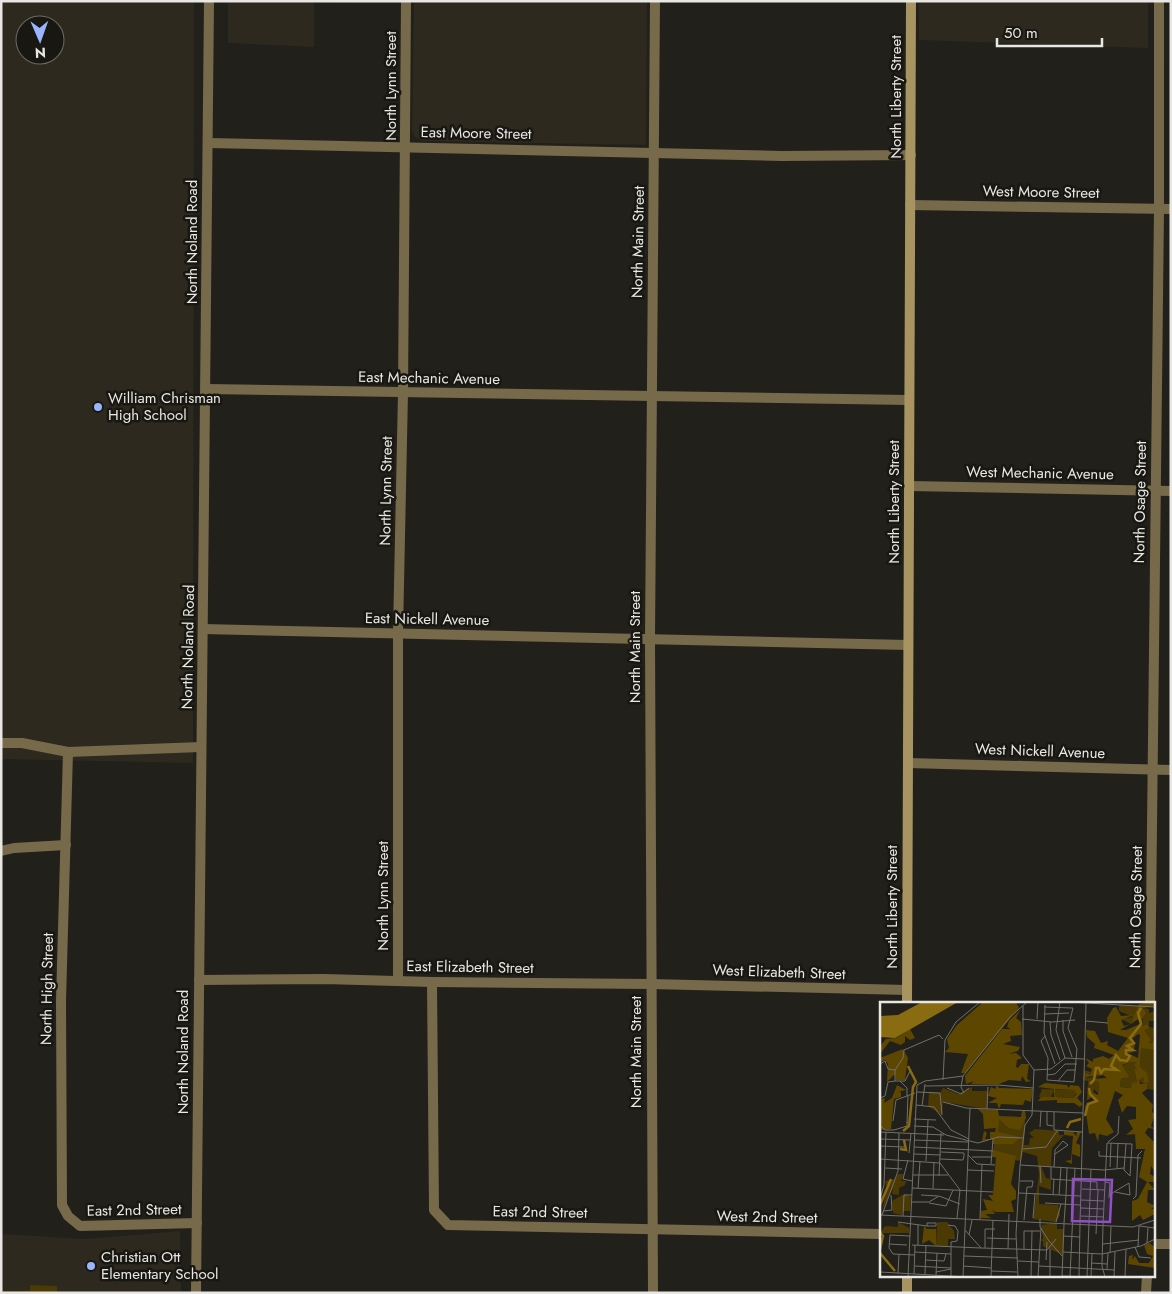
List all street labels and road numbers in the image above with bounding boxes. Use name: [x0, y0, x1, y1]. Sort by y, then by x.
street label: North Lynn Street: [380, 31, 402, 141]
street label: North Liberty Street: [885, 35, 907, 159]
street label: East Moore Street: [420, 121, 532, 145]
street label: North Noland Road: [181, 180, 203, 304]
street label: West Moore Street: [982, 180, 1100, 204]
street label: North Main Street: [626, 185, 650, 298]
street label: East Mechanic Avenue: [358, 366, 500, 390]
street label: North Lynn Street: [374, 436, 398, 546]
street label: North Liberty Street: [883, 440, 905, 564]
street label: North Osage Street: [1128, 440, 1152, 563]
street label: West Mechanic Avenue: [966, 461, 1114, 485]
street label: North Noland Road: [176, 584, 200, 710]
street label: North Main Street: [624, 590, 646, 703]
street label: East Nickell Avenue: [365, 607, 490, 631]
street label: West Nickell Avenue: [974, 738, 1106, 764]
street label: North Lynn Street: [372, 841, 394, 951]
street label: North Liberty Street: [881, 845, 903, 969]
street label: North Osage Street: [1124, 845, 1148, 968]
street label: North High Street: [35, 932, 59, 1045]
street label: East Elizabeth Street: [406, 955, 534, 979]
street label: West Elizabeth Street: [712, 959, 846, 985]
street label: North Noland Road: [172, 990, 194, 1114]
street label: North Main Street: [625, 995, 647, 1108]
street label: East 2nd Street: [86, 1198, 182, 1222]
street label: East 2nd Street: [492, 1200, 588, 1224]
street label: West 2nd Street: [716, 1205, 818, 1229]

